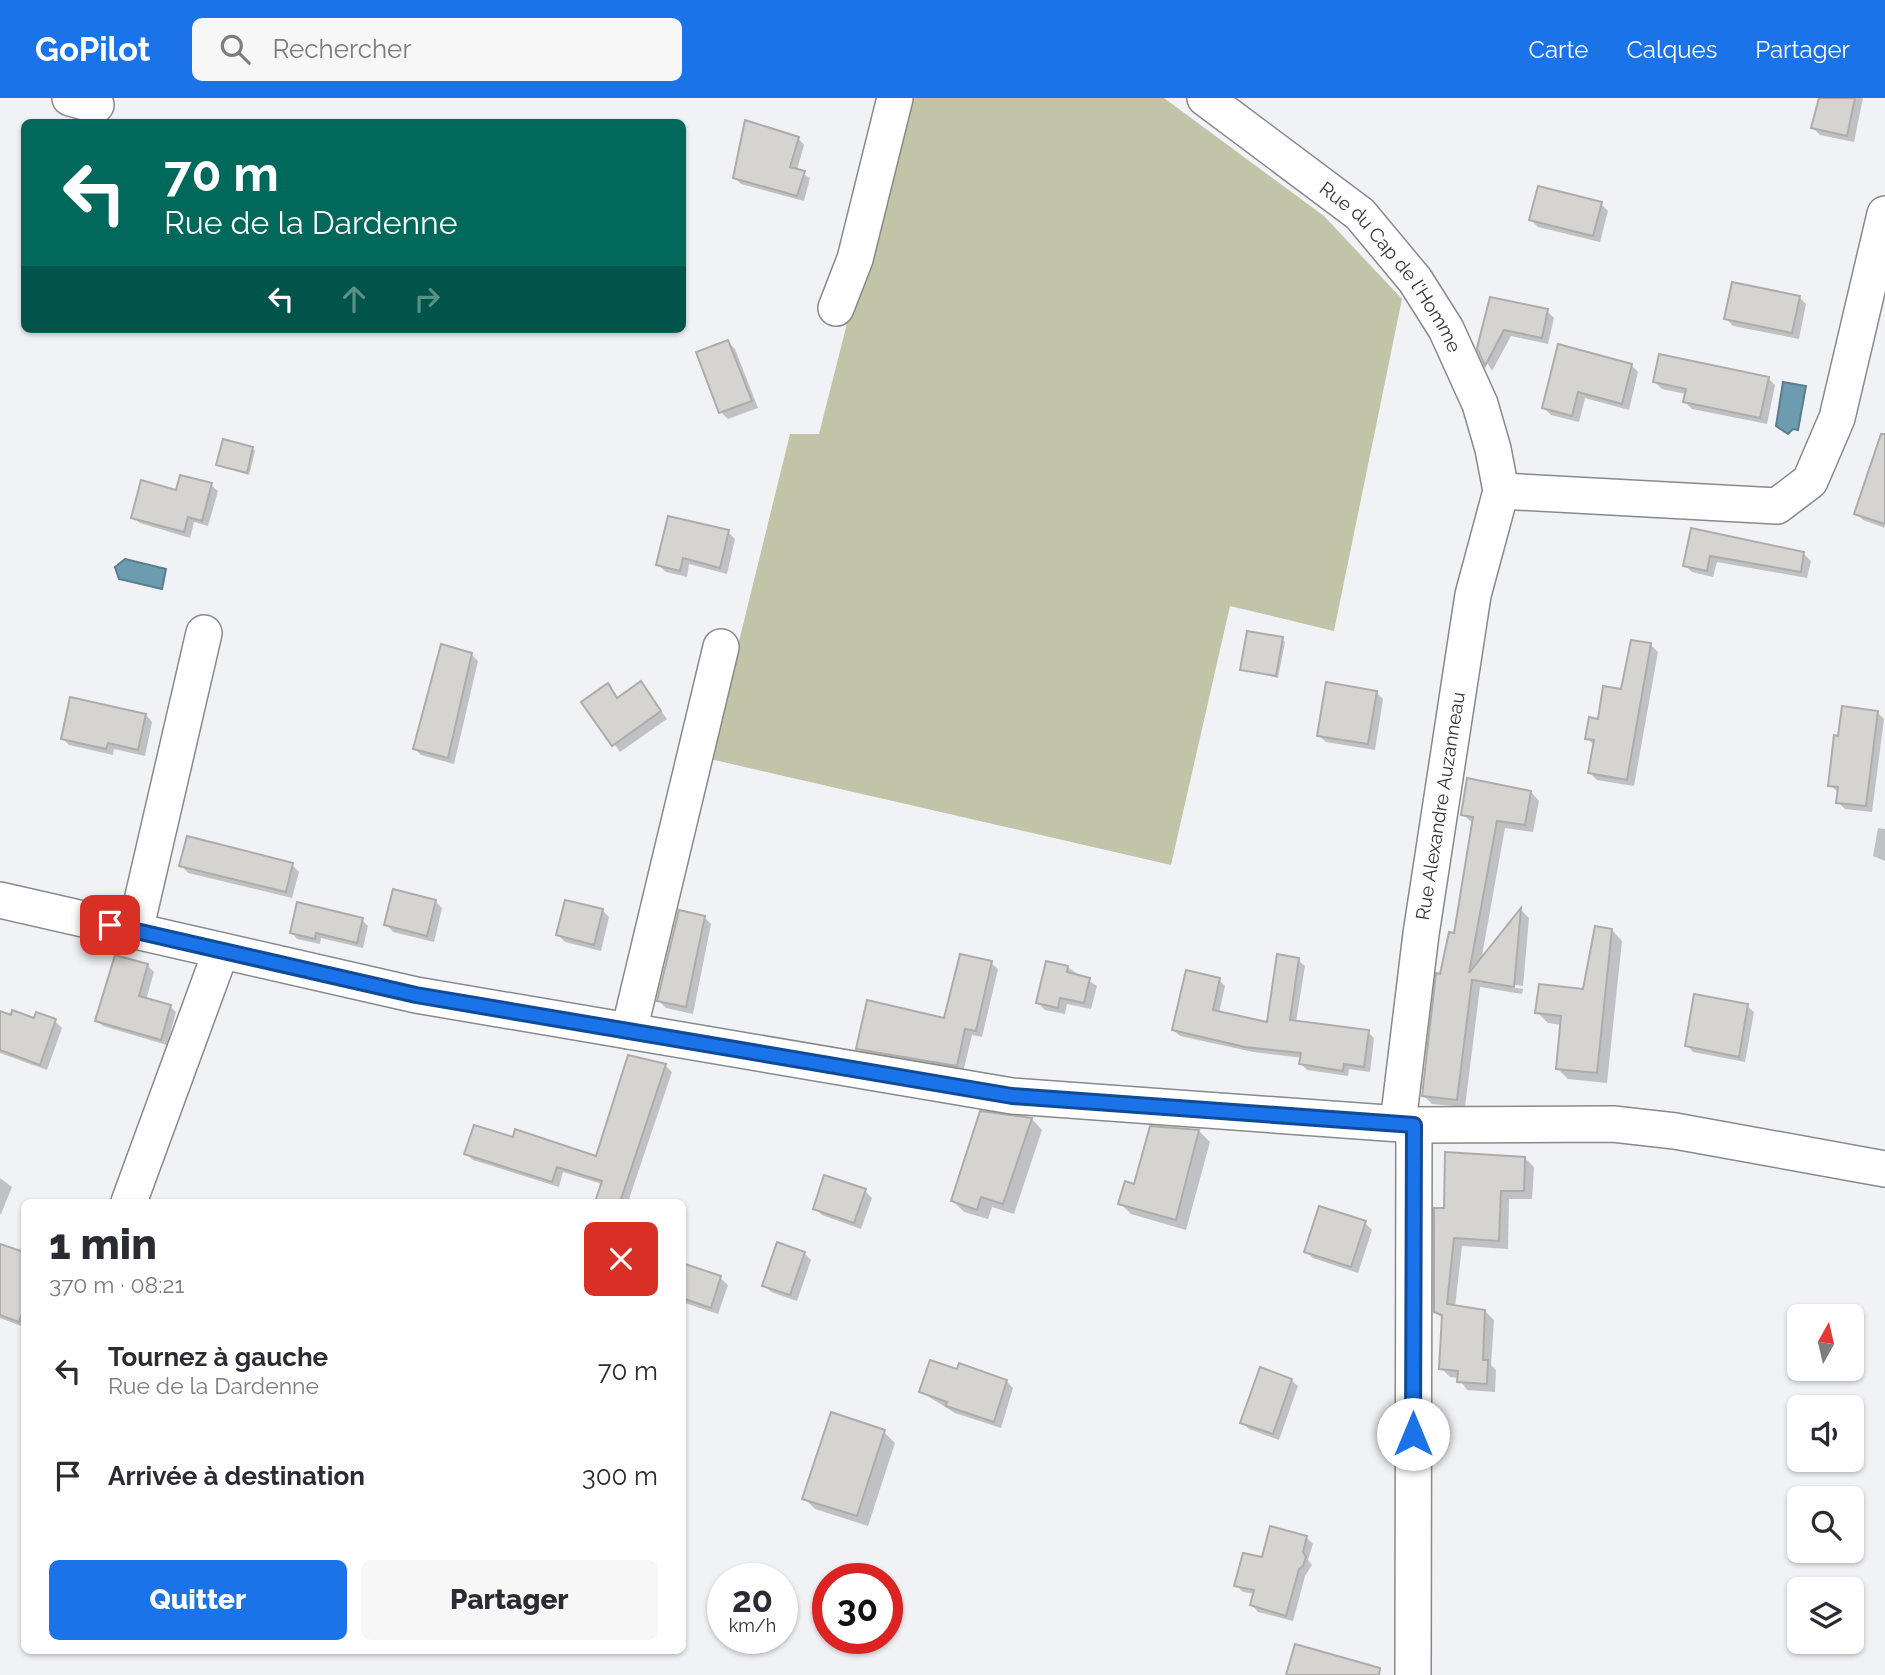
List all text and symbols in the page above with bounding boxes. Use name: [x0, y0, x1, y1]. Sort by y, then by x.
search box: [192, 18, 682, 81]
text: GoPilot: [35, 30, 150, 69]
icon: search: [216, 30, 254, 68]
text: Rechercher: [272, 34, 412, 64]
text: Carte: [1529, 35, 1588, 64]
text: Calques: [1626, 35, 1717, 64]
text: Partager: [1755, 35, 1850, 64]
text: 70 m: [164, 145, 279, 202]
icon: left: [49, 147, 140, 238]
street label: Rue du Cap de l'Homme: [1316, 177, 1466, 356]
text: Rue de la Dardenne: [164, 204, 458, 241]
icon: left: [262, 280, 300, 318]
icon: ahead: [335, 280, 373, 318]
icon: right: [408, 280, 446, 318]
street label: Rue Alexandre Auzanneau: [1411, 690, 1469, 922]
pin: [80, 895, 140, 955]
icon: arrive: [91, 906, 129, 944]
text: 1 min: [49, 1220, 157, 1269]
button: close: [584, 1222, 658, 1296]
text: 370 m · 08:21: [49, 1271, 184, 1298]
north arrow: [1787, 1304, 1864, 1381]
map controls: [1787, 1304, 1864, 1654]
text: Tournez à gauche: [108, 1342, 328, 1372]
icon: left: [49, 1352, 87, 1390]
text: 70 m: [598, 1356, 658, 1386]
text: Rue de la Dardenne: [108, 1372, 319, 1399]
button: sound: [1787, 1395, 1864, 1472]
position arrow: [1376, 1397, 1450, 1471]
icon: arrive: [49, 1457, 87, 1495]
text: Arrivée à destination: [108, 1461, 365, 1491]
text: 300 m: [582, 1461, 658, 1491]
button: search: [1787, 1486, 1864, 1563]
button: Quitter: [49, 1560, 347, 1640]
button: Partager: [361, 1560, 658, 1640]
speed limit sign: 30: [812, 1563, 903, 1654]
button: layers: [1787, 1577, 1864, 1654]
text: 20: [732, 1579, 773, 1620]
text: km/h: [729, 1615, 776, 1636]

